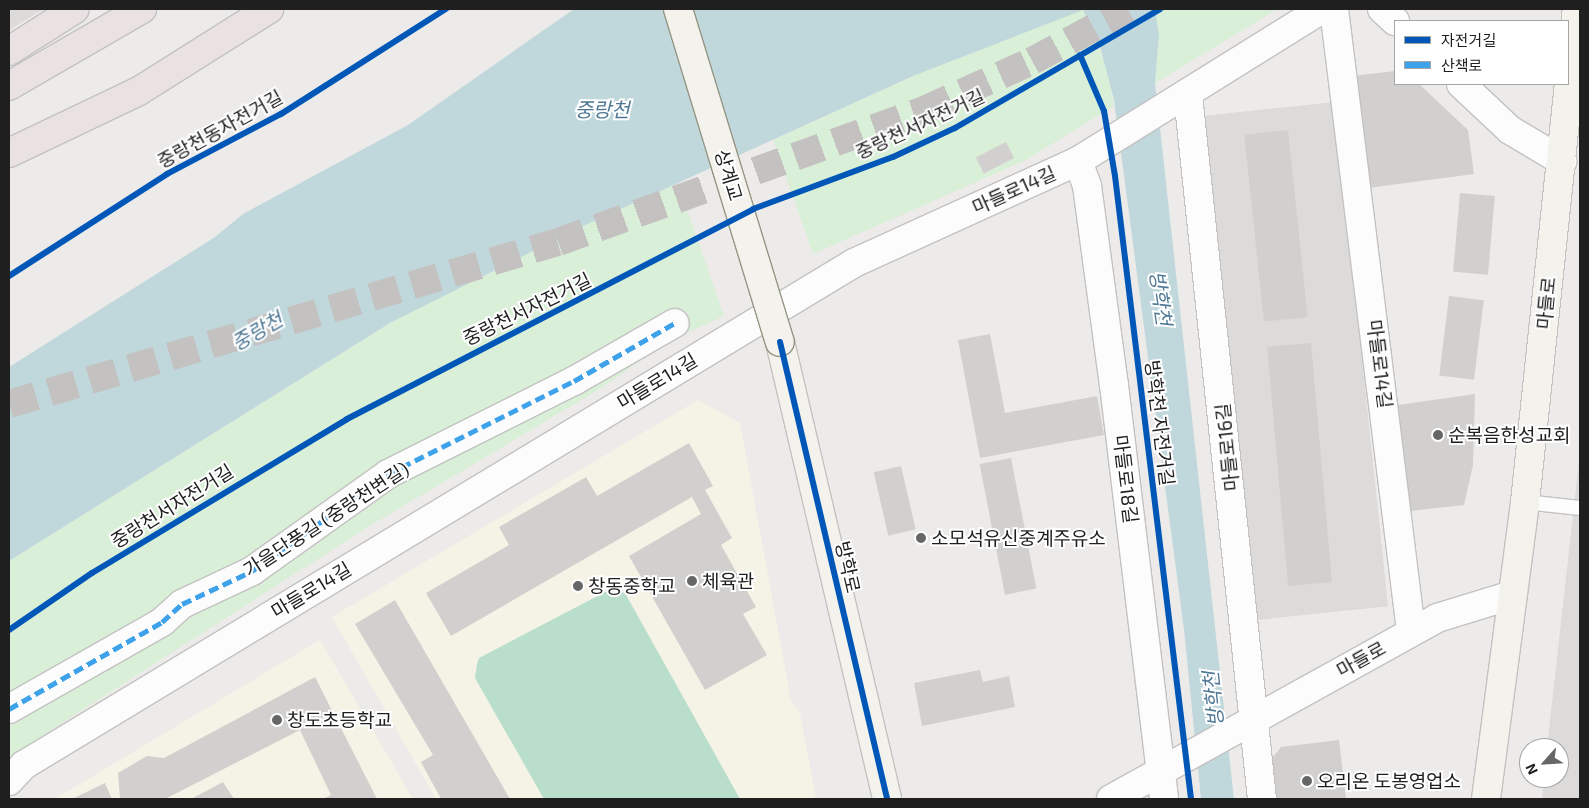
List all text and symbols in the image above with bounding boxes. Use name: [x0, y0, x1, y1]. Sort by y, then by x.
legend: [1394, 20, 1569, 85]
text: 자전거길: [1441, 31, 1496, 49]
text: 산책로: [1441, 56, 1482, 74]
street label: 중랑천서자전거길: [852, 84, 988, 164]
street label: 중랑천동자전거길: [153, 85, 287, 173]
water label: 중랑천: [574, 97, 630, 121]
street label: 상계교: [710, 147, 748, 203]
street label: 마들로14길: [969, 161, 1059, 219]
street label: 중랑천서자전거길: [459, 268, 595, 350]
water label: 방학천: [1145, 269, 1177, 327]
street label: 마들로: [1532, 276, 1560, 330]
water label: 중랑천: [227, 307, 287, 355]
street label: 마들로14길: [1363, 318, 1397, 410]
street label: 마들로14길: [613, 348, 701, 414]
street label: 방학천 자전거길: [1141, 359, 1179, 487]
street label: 마들로16길: [1211, 402, 1243, 492]
place label: 순복음한성교회: [1448, 424, 1570, 446]
marker: 순복음한성교회: [1432, 429, 1444, 441]
street label: 마들로18길: [1109, 433, 1143, 525]
street label: 가을단풍길 (중랑천변길): [239, 457, 413, 581]
street label: 중랑천서자전거길: [107, 459, 237, 553]
place label: 소모석유신중계주유소: [931, 527, 1106, 549]
marker: 소모석유신중계주유소: [915, 532, 927, 544]
street label: 방학로: [831, 539, 865, 595]
street label: 마들로14길: [267, 557, 355, 623]
place label: 체육관: [702, 570, 754, 592]
place label: 창동중학교: [588, 575, 675, 597]
marker: 체육관: [686, 575, 698, 587]
marker: 창동중학교: [572, 580, 584, 592]
street label: 마들로: [1333, 636, 1389, 682]
water label: 방학천: [1198, 670, 1228, 728]
place label: 창도초등학교: [287, 709, 392, 731]
marker: 창도초등학교: [271, 714, 283, 726]
north arrow: [1519, 738, 1569, 788]
text: N: [1521, 761, 1541, 778]
place label: 오리온 도봉영업소: [1317, 770, 1461, 792]
marker: 오리온 도봉영업소: [1301, 775, 1313, 787]

